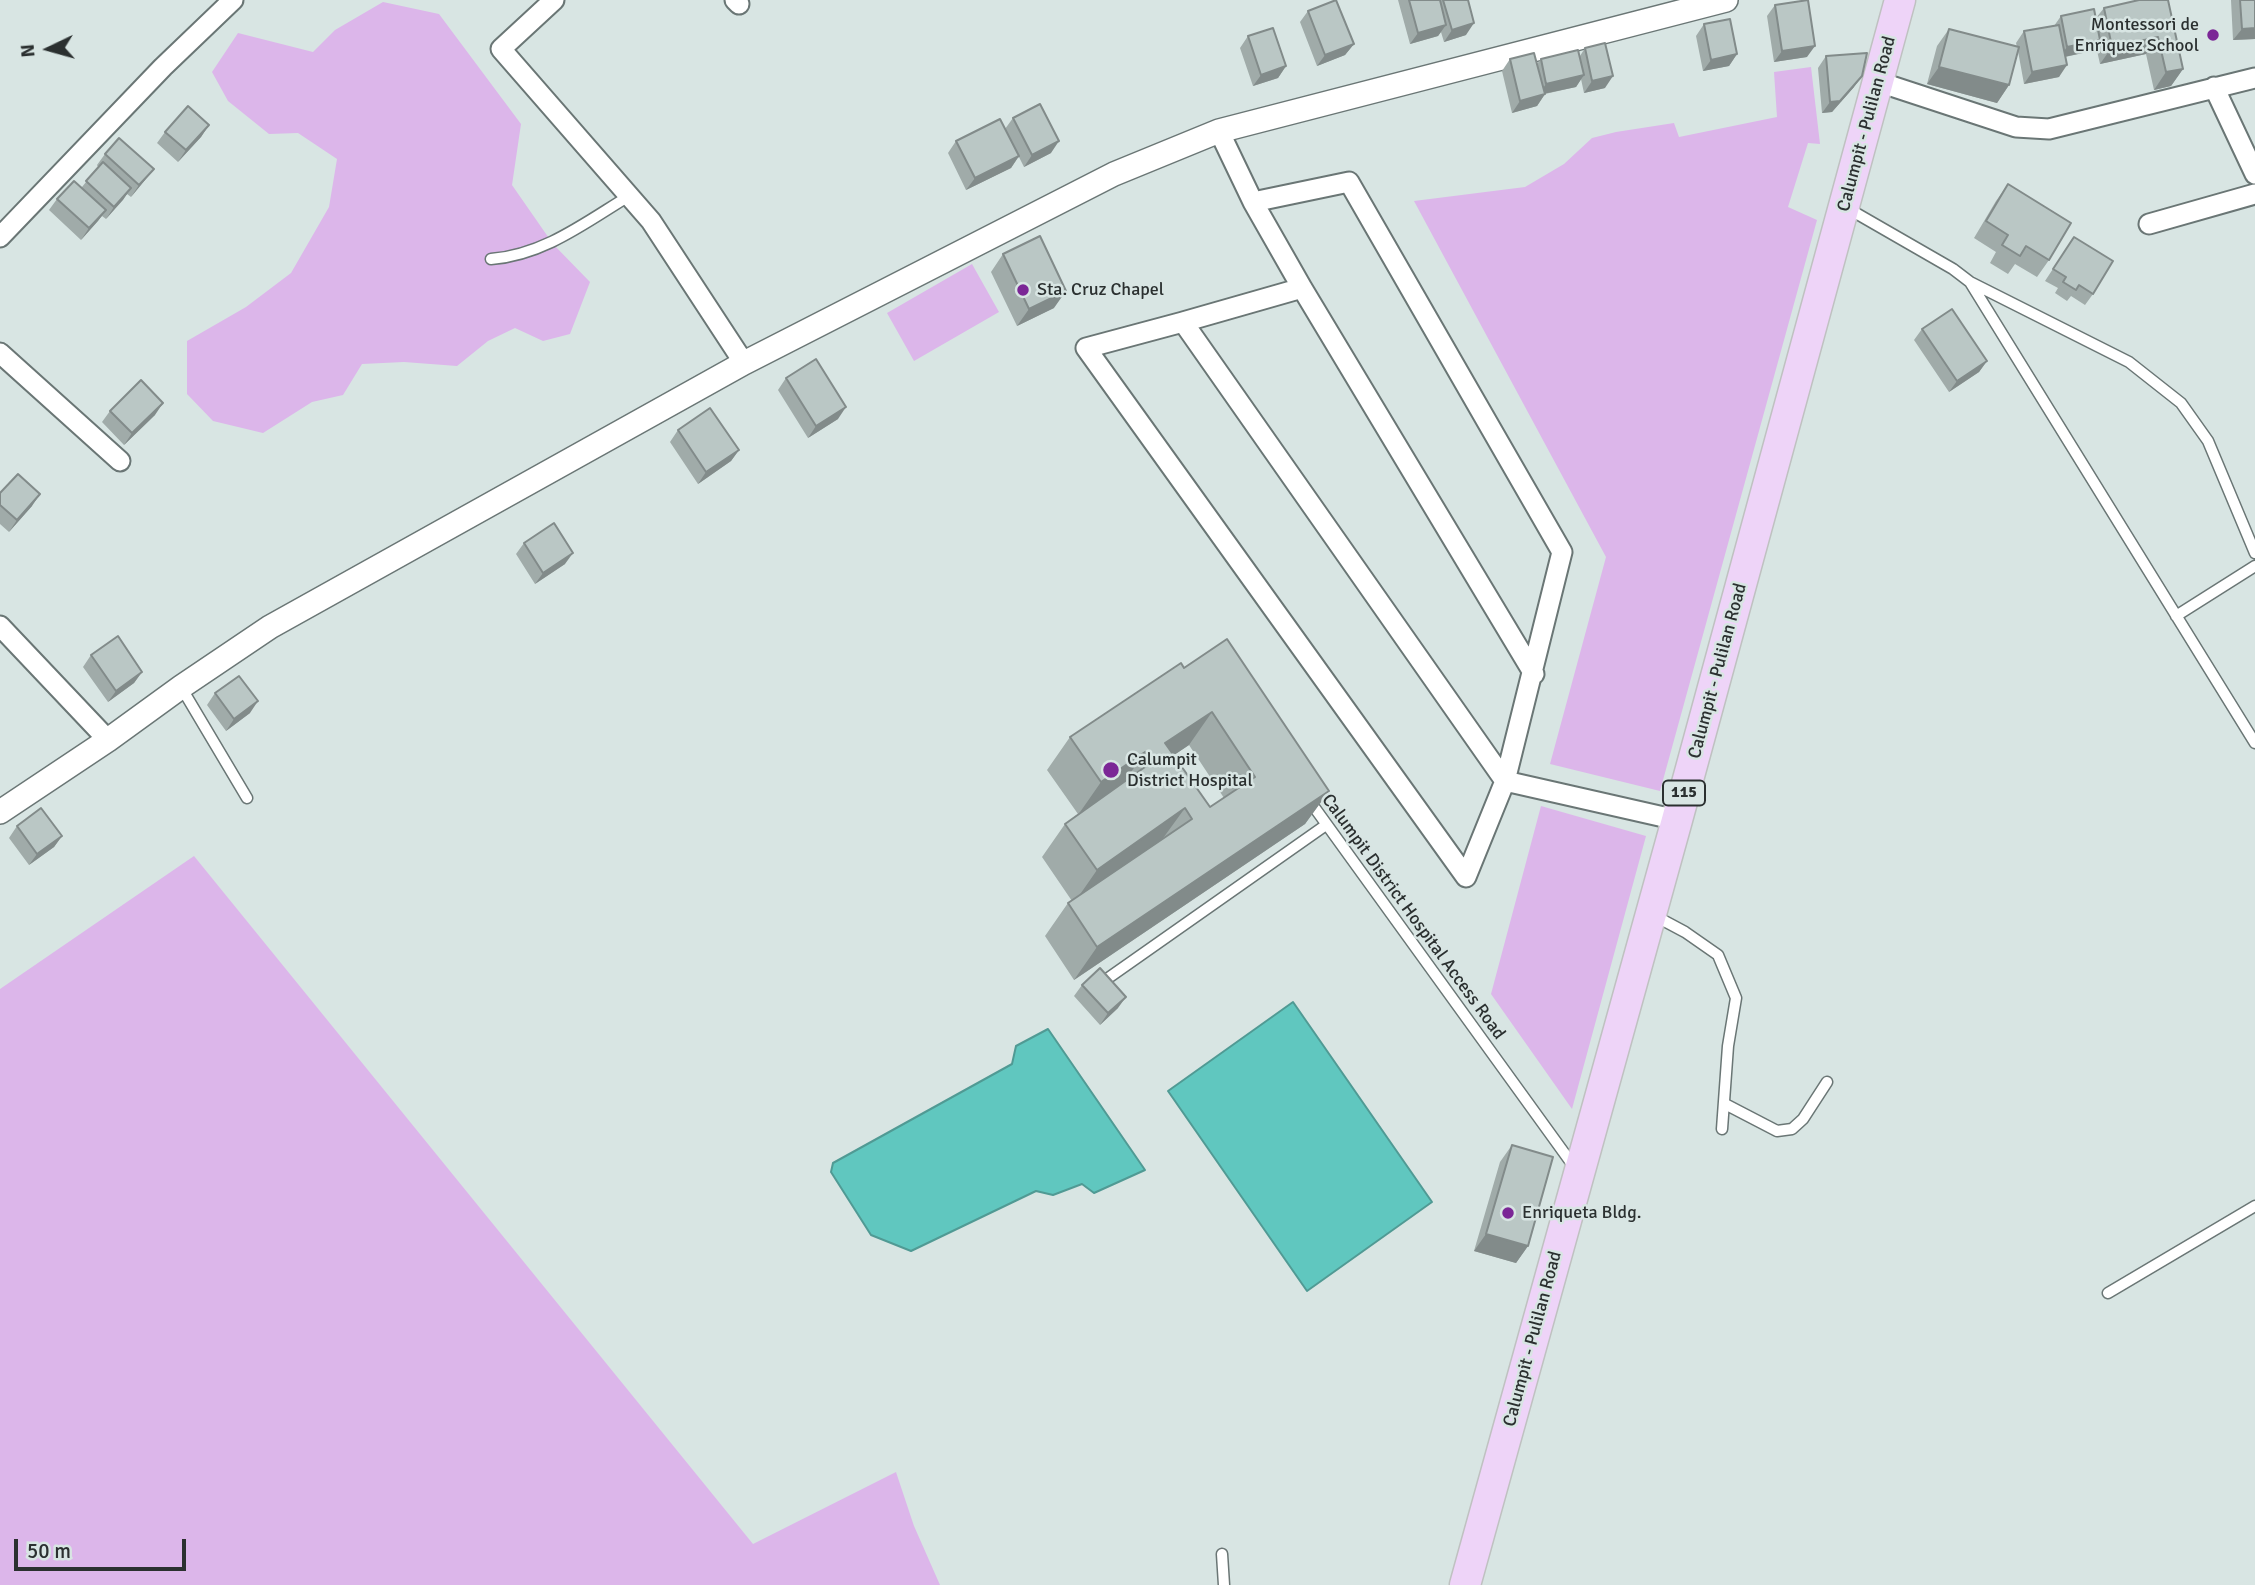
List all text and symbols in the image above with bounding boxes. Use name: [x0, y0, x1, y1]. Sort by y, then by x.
north arrow: [14, 14, 84, 84]
place label: Montessori de Enriquez School: [2075, 14, 2199, 56]
marker: Montessori de Enriquez School: [2205, 27, 2221, 43]
street label: Calumpit - Pulilan Road: [1833, 34, 1901, 214]
text: N: [16, 43, 41, 58]
place label: Sta. Cruz Chapel: [1037, 279, 1164, 301]
marker: Sta. Cruz Chapel: [1015, 282, 1031, 298]
street label: Calumpit - Pulilan Road: [1684, 581, 1752, 761]
place label: Calumpit District Hospital: [1127, 749, 1253, 792]
marker: Calumpit District Hospital: [1101, 760, 1121, 780]
road number: 115: [1663, 780, 1705, 806]
street label: Calumpit District Hospital Access Road: [1317, 790, 1509, 1044]
place label: Enriqueta Bldg.: [1522, 1202, 1641, 1224]
marker: Enriqueta Bldg.: [1500, 1205, 1516, 1221]
street label: Calumpit - Pulilan Road: [1499, 1249, 1567, 1429]
scale bar: [18, 1526, 189, 1570]
text: 50 m: [27, 1538, 71, 1564]

